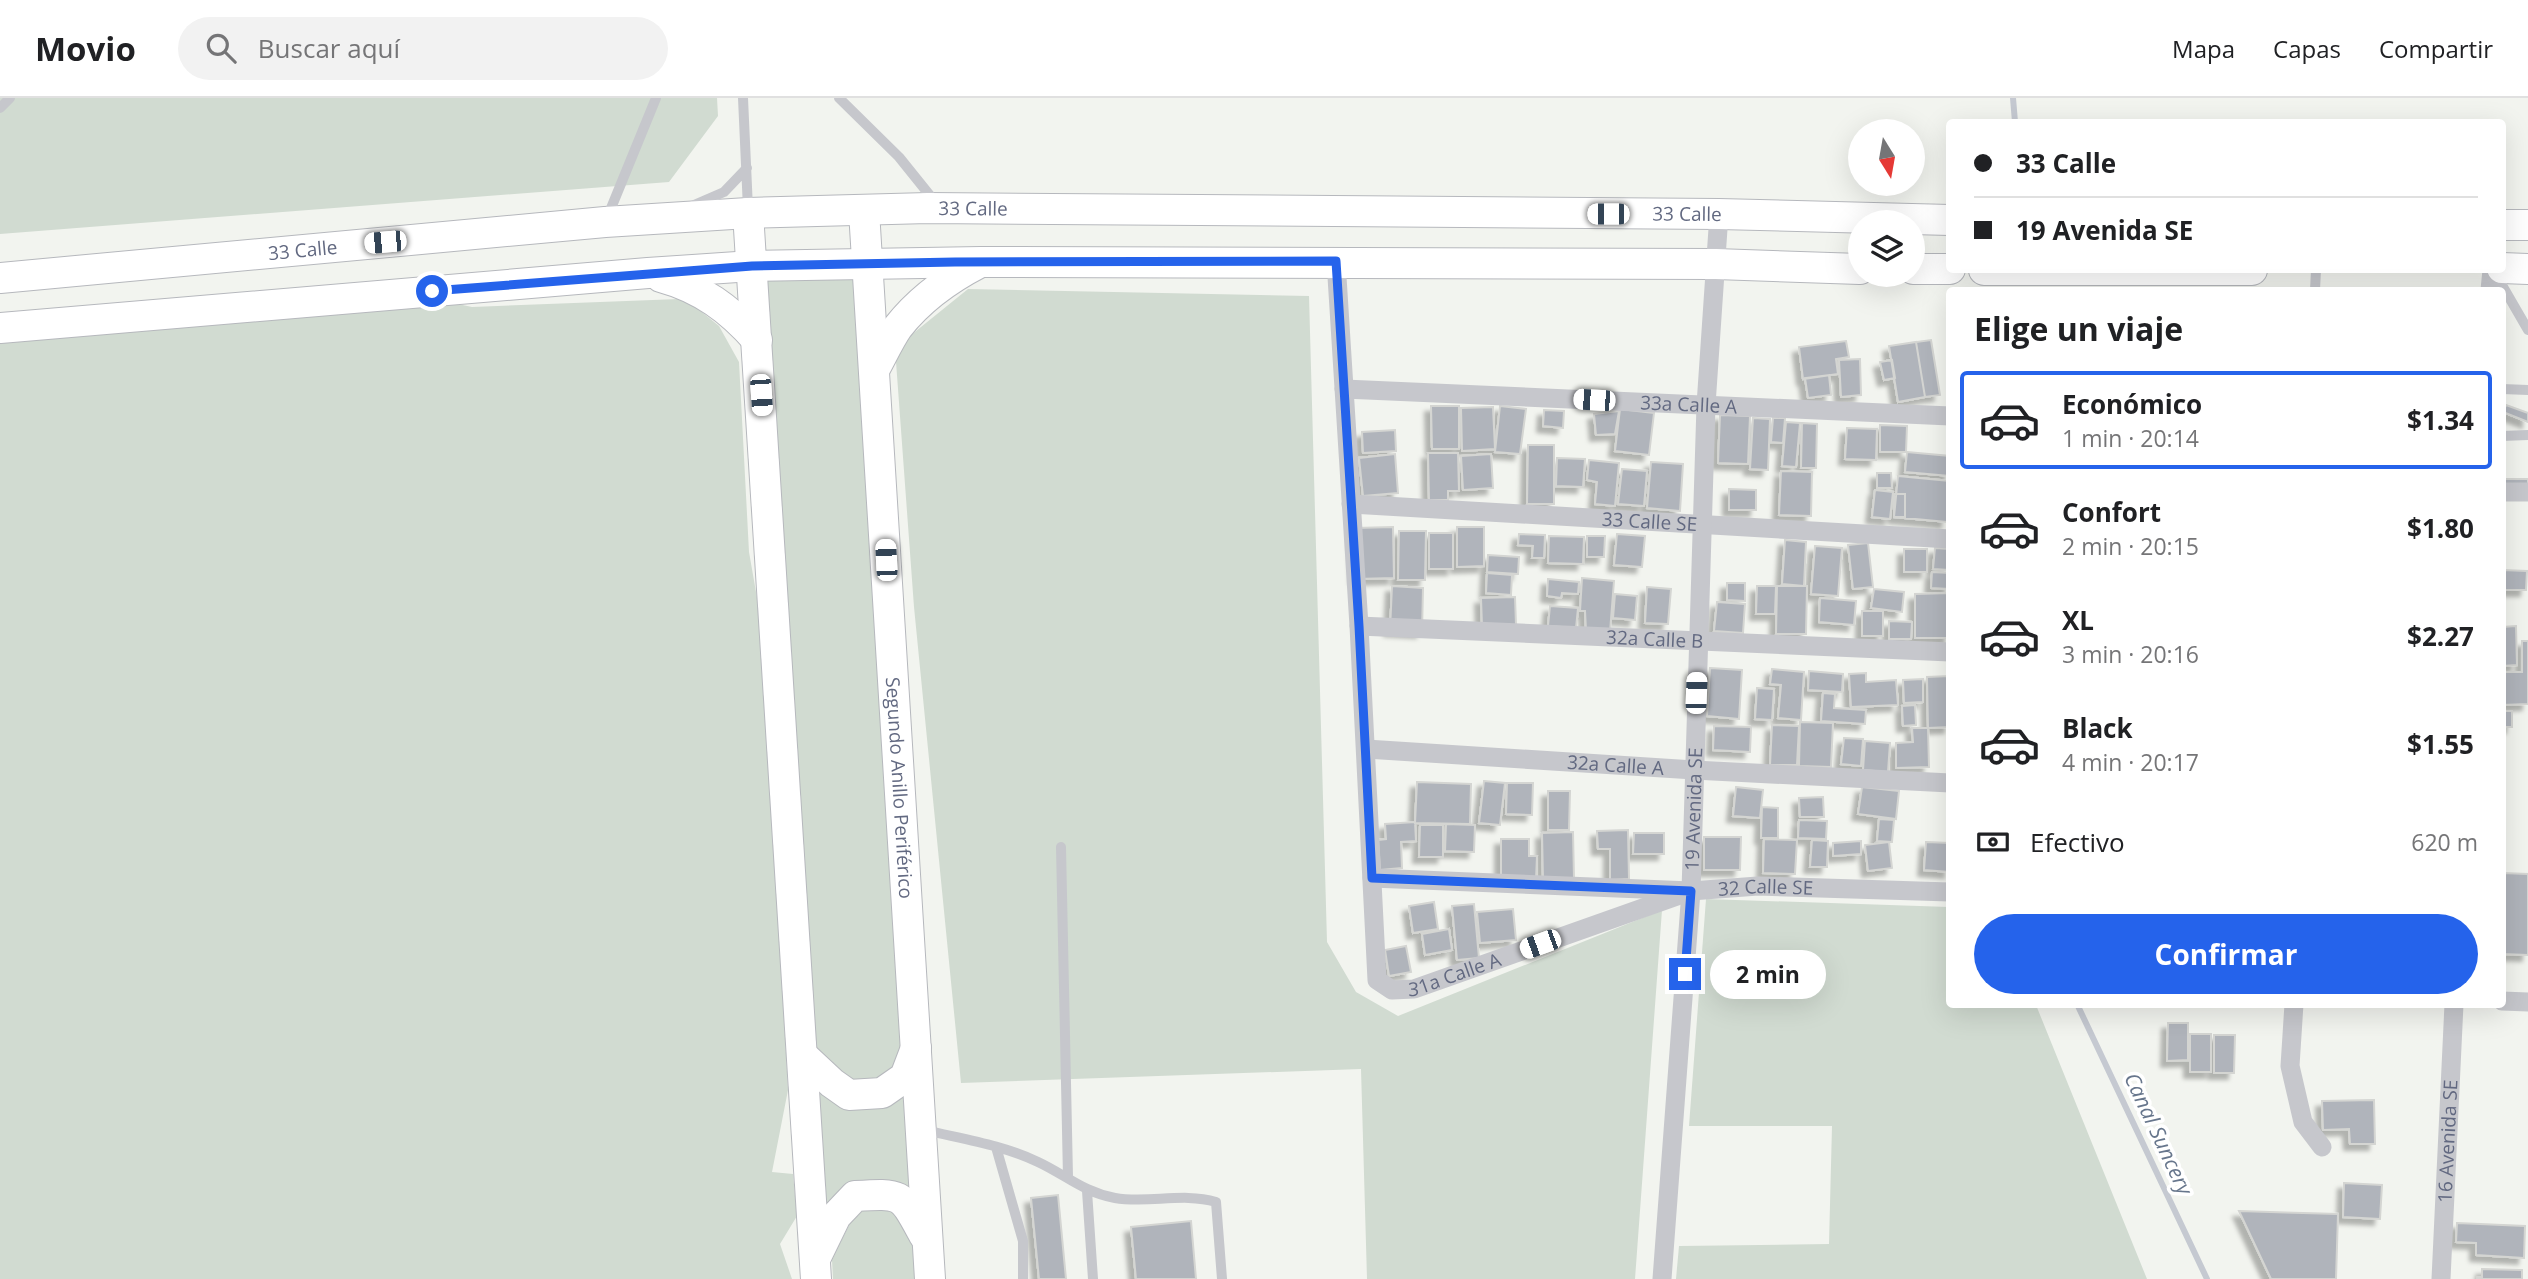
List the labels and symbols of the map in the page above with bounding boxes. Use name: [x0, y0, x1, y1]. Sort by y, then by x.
north arrow: [1848, 119, 1925, 196]
street label: 33 Calle: [938, 195, 1008, 222]
street label: 33 Calle: [1652, 200, 1722, 227]
car: [1588, 204, 1630, 225]
car: [364, 230, 407, 254]
street label: 33 Calle: [267, 234, 338, 266]
route start: [416, 275, 448, 307]
car: [750, 373, 773, 417]
car: [1573, 388, 1616, 412]
street label: 33a Calle A: [1640, 389, 1738, 420]
street label: 33 Calle SE: [1601, 506, 1698, 537]
car: [875, 538, 898, 582]
street label: 32a Calle B: [1606, 624, 1704, 654]
car: [1685, 672, 1708, 714]
street label: Segundo Anillo Periférico: [880, 676, 919, 900]
street label: 19 Avenida SE: [1679, 747, 1708, 871]
street label: 32a Calle A: [1566, 749, 1665, 781]
street label: 32 Calle SE: [1717, 873, 1814, 902]
car: [1517, 927, 1564, 961]
street label: 31a Calle A: [1408, 946, 1504, 1002]
callout: 2 min: [1710, 950, 1825, 998]
route end: [1669, 958, 1701, 990]
water label: Canal Suncery: [2118, 1068, 2200, 1200]
street label: 16 Avenida SE: [2432, 1079, 2463, 1203]

